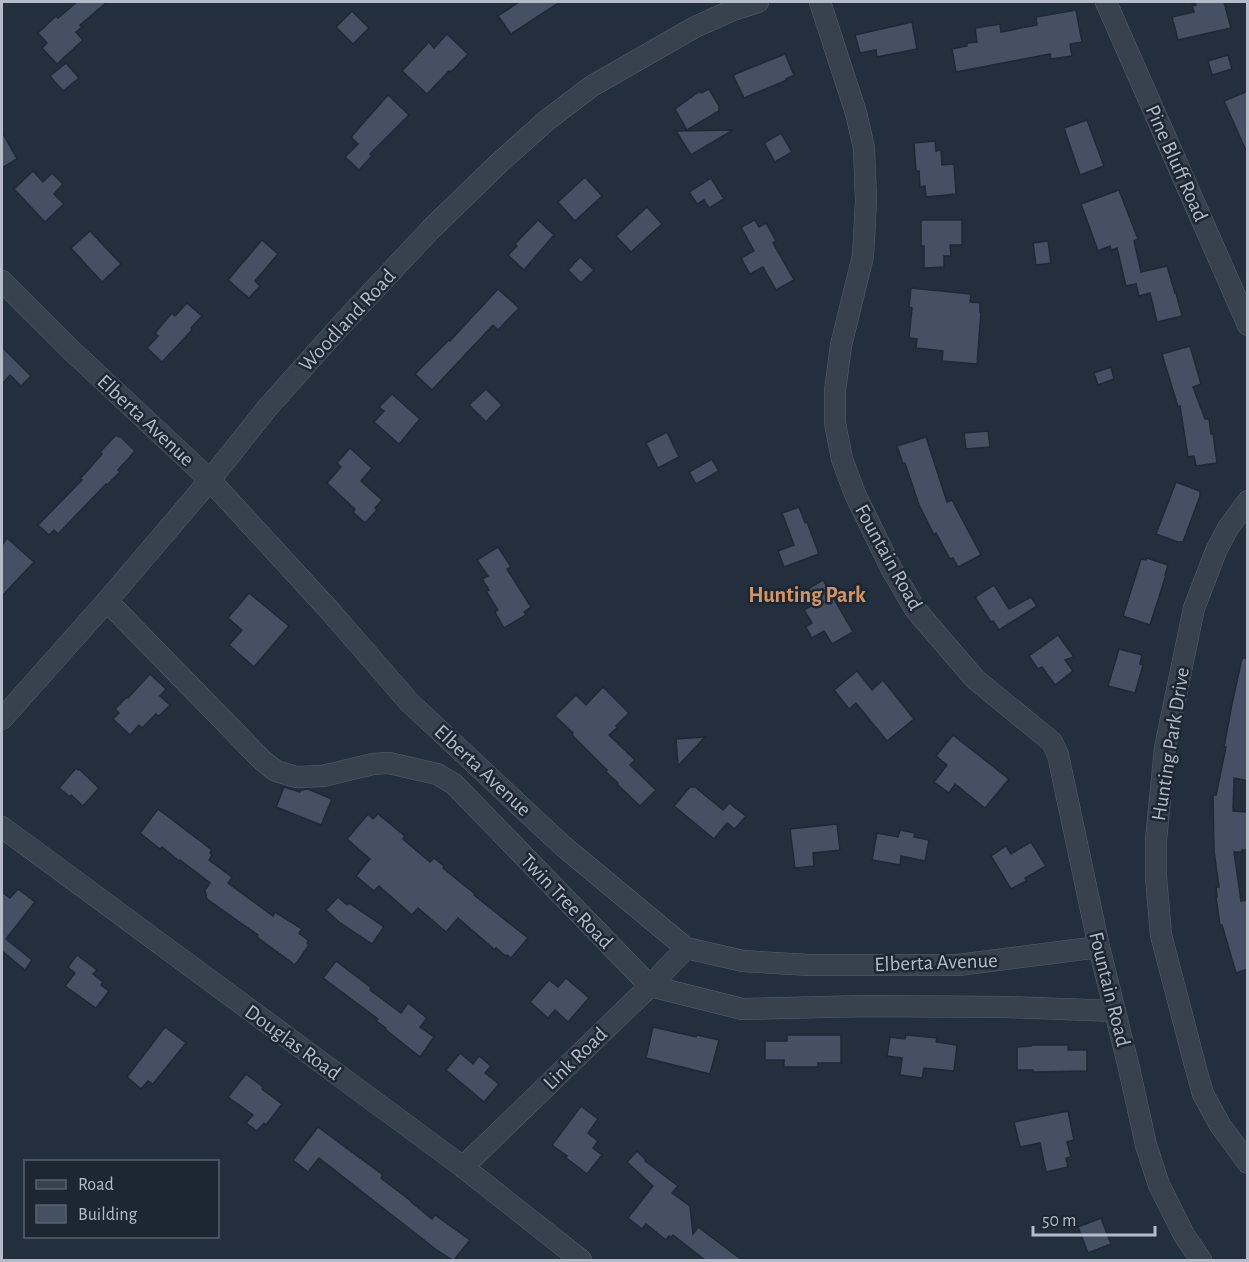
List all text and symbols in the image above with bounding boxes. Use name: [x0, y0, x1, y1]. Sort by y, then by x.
street label: Pine Bluff Road: [1142, 102, 1212, 225]
street label: Woodland Road: [295, 265, 400, 375]
street label: Elberta Avenue: [93, 371, 198, 470]
street label: Fountain Road: [851, 501, 926, 614]
district label: Hunting Park: [748, 584, 866, 606]
street label: Hunting Park Drive: [1148, 666, 1193, 822]
street label: Elberta Avenue: [430, 721, 535, 820]
street label: Twin Tree Road: [516, 850, 617, 953]
street label: Fountain Road: [1085, 930, 1134, 1049]
street label: Elberta Avenue: [874, 950, 998, 975]
street label: Douglas Road: [241, 1001, 345, 1084]
street label: Link Road: [539, 1023, 611, 1094]
legend: [24, 1160, 219, 1238]
text: Road: [78, 1176, 114, 1194]
scale bar: [1033, 1199, 1154, 1237]
text: Building: [78, 1206, 138, 1224]
text: 50 m: [1042, 1212, 1076, 1230]

